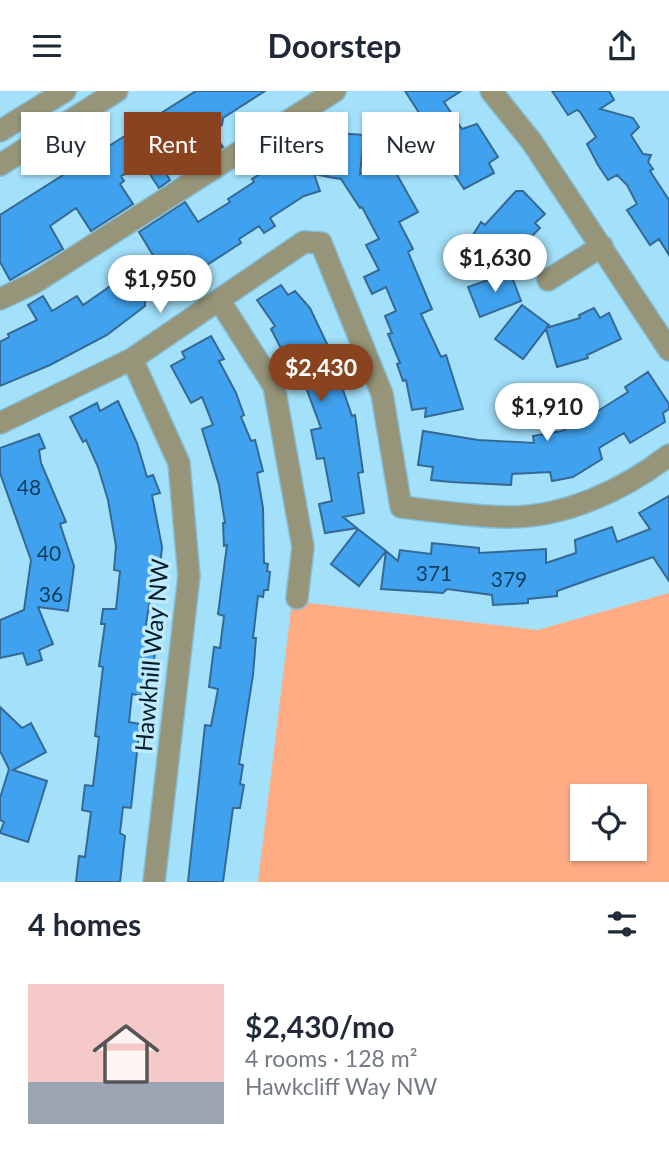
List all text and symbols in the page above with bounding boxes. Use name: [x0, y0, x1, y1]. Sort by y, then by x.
text: Doorstep: [268, 26, 401, 65]
icon: menu: [28, 27, 66, 65]
icon: share: [603, 27, 641, 65]
chip: Buy: [21, 112, 110, 175]
chip: Rent: [124, 112, 221, 175]
chip: Filters: [235, 112, 348, 175]
chip: New: [362, 112, 459, 175]
pin: $1,630: [438, 235, 552, 294]
text: $1,630: [459, 243, 531, 271]
pin: $1,950: [103, 255, 217, 315]
text: $1,950: [124, 264, 196, 292]
pin: $2,430: [264, 345, 378, 404]
text: $2,430: [285, 353, 357, 381]
pin: $1,910: [490, 383, 604, 443]
text: $1,910: [511, 392, 583, 420]
house number: 48: [17, 474, 41, 499]
house number: 40: [37, 540, 61, 565]
street label: Hawkhill Way NW: [128, 557, 174, 753]
house number: 371: [416, 560, 452, 585]
house number: 379: [491, 566, 527, 591]
house number: 36: [39, 581, 63, 606]
map controls: [570, 784, 647, 861]
button: locate: [570, 784, 647, 861]
icon: filters: [603, 905, 641, 943]
text: 4 homes: [28, 906, 141, 942]
text: $2,430/mo: [245, 1008, 394, 1044]
icon: home: [84, 1012, 168, 1096]
text: 4 rooms · 128 m²: [245, 1044, 417, 1072]
text: Hawkcliff Way NW: [245, 1072, 437, 1100]

